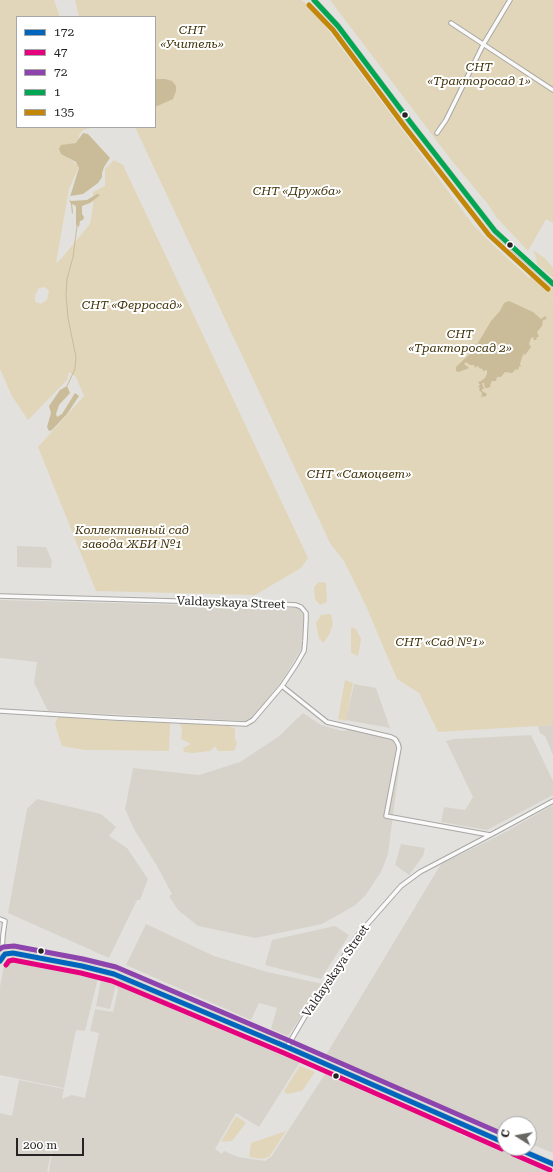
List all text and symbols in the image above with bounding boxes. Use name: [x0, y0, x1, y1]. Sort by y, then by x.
legend: [16, 16, 156, 128]
park label: СНТ «Учитель»: [160, 23, 224, 51]
text: 172: [54, 25, 74, 39]
text: 47: [54, 45, 67, 59]
park label: СНТ «Тракторосад 1»: [427, 60, 531, 88]
text: 72: [54, 65, 67, 79]
text: 1: [54, 85, 61, 99]
text: 135: [54, 105, 74, 119]
unlabelled marker: [400, 110, 410, 120]
park label: СНТ «Дружба»: [253, 184, 341, 198]
unlabelled marker: [505, 240, 515, 250]
park label: СНТ «Ферросад»: [82, 298, 182, 312]
park label: СНТ «Тракторосад 2»: [408, 327, 512, 355]
park label: СНТ «Самоцвет»: [307, 467, 411, 481]
park label: Коллективный сад завода ЖБИ №1: [75, 523, 189, 551]
street label: Valdayskaya Street: [176, 594, 286, 612]
park label: СНТ «Сад №1»: [396, 635, 484, 649]
street label: Valdayskaya Street: [300, 922, 372, 1020]
unlabelled marker: [36, 946, 46, 956]
unlabelled marker: [331, 1071, 341, 1081]
north arrow: [497, 1116, 537, 1156]
text: С: [499, 1129, 513, 1139]
scale bar: [18, 1130, 86, 1156]
text: 200 m: [23, 1138, 57, 1152]

